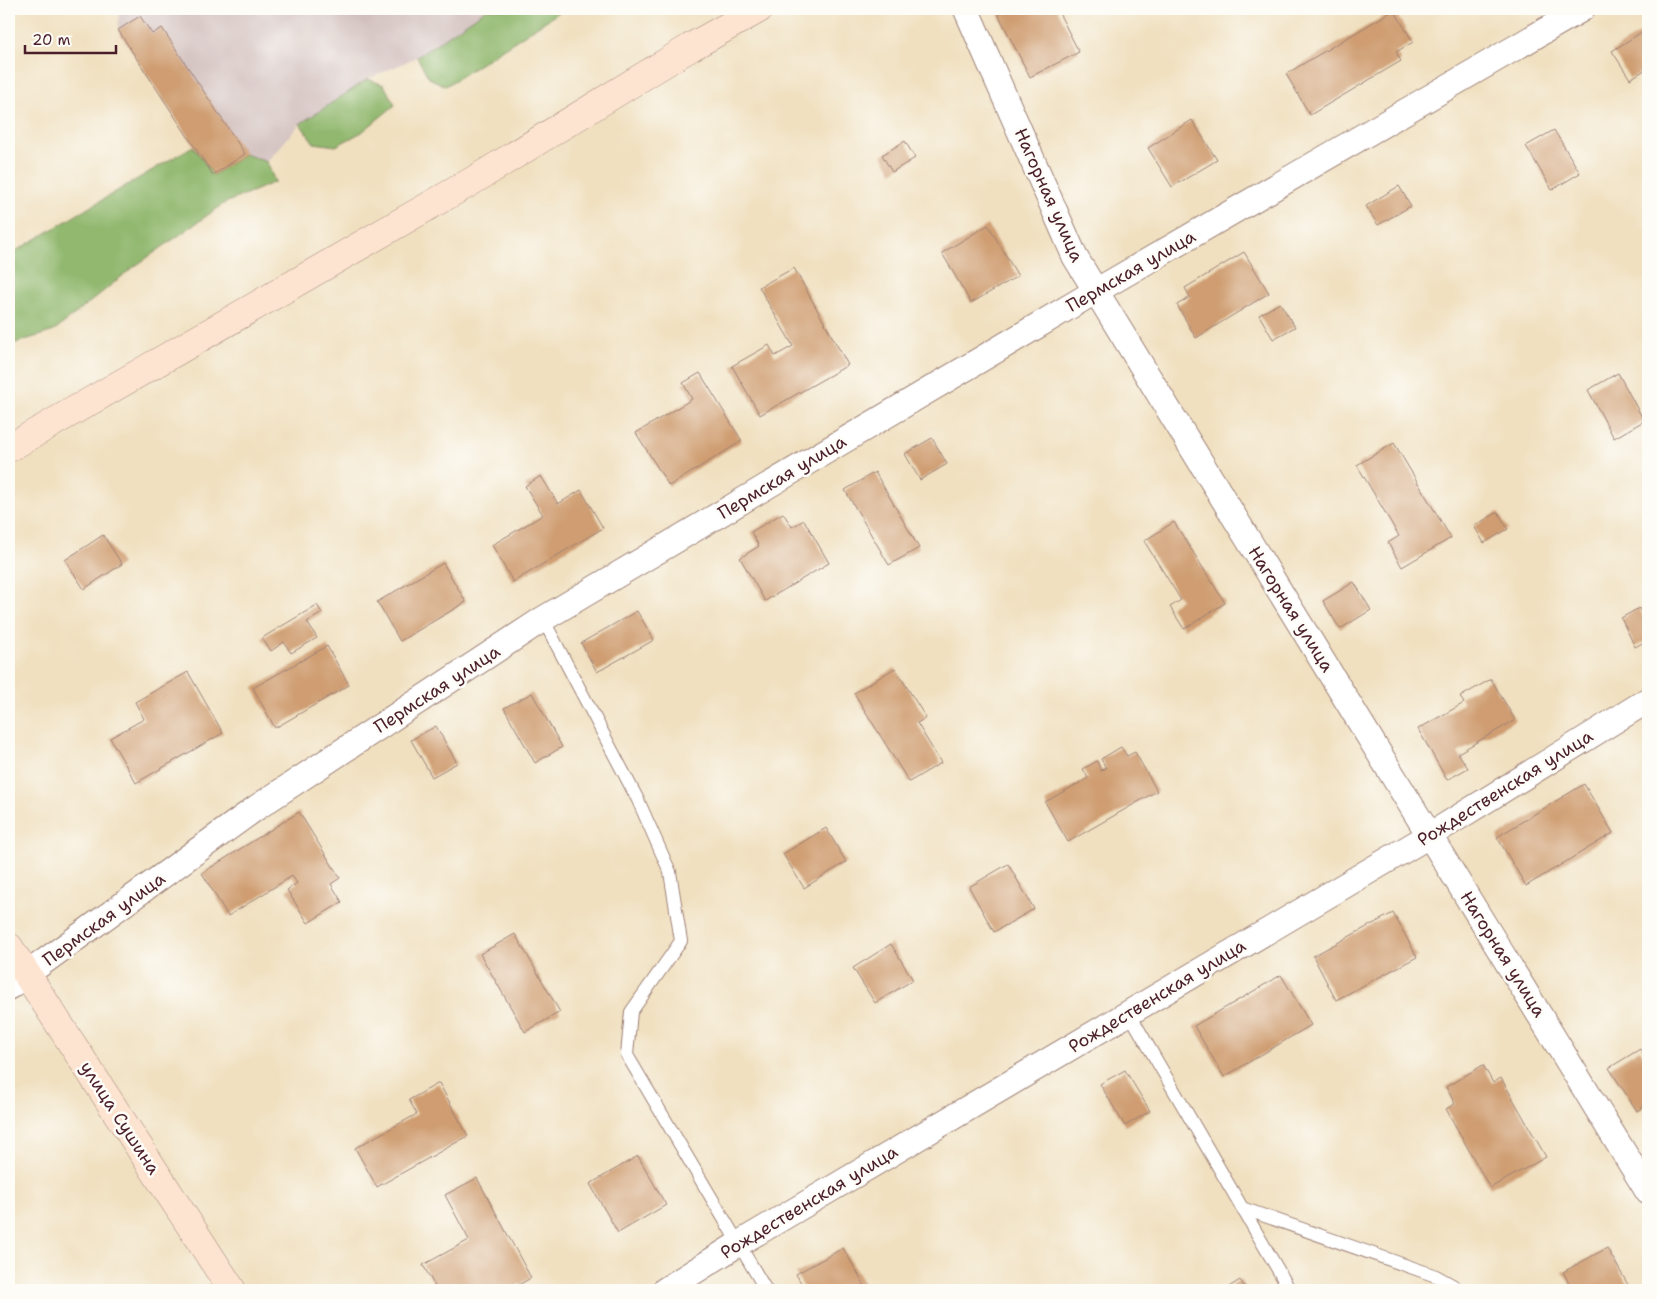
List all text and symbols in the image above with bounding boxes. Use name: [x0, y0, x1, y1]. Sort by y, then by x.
scale bar: [25, 22, 116, 54]
text: 20 m: [32, 30, 71, 50]
street label: Нагорная улица: [1009, 124, 1089, 266]
street label: Пермская улица: [1062, 224, 1200, 318]
street label: Пермская улица: [713, 429, 851, 525]
street label: Нагорная улица: [1243, 541, 1339, 677]
street label: Пермская улица: [369, 639, 505, 739]
street label: Рождественская улица: [1413, 724, 1597, 852]
street label: Пермская улица: [38, 866, 170, 972]
street label: Нагорная улица: [1455, 886, 1551, 1022]
street label: Рождественская улица: [1064, 933, 1250, 1059]
street label: улица Сушина: [74, 1057, 166, 1179]
street label: Рождественская улица: [716, 1139, 902, 1265]

